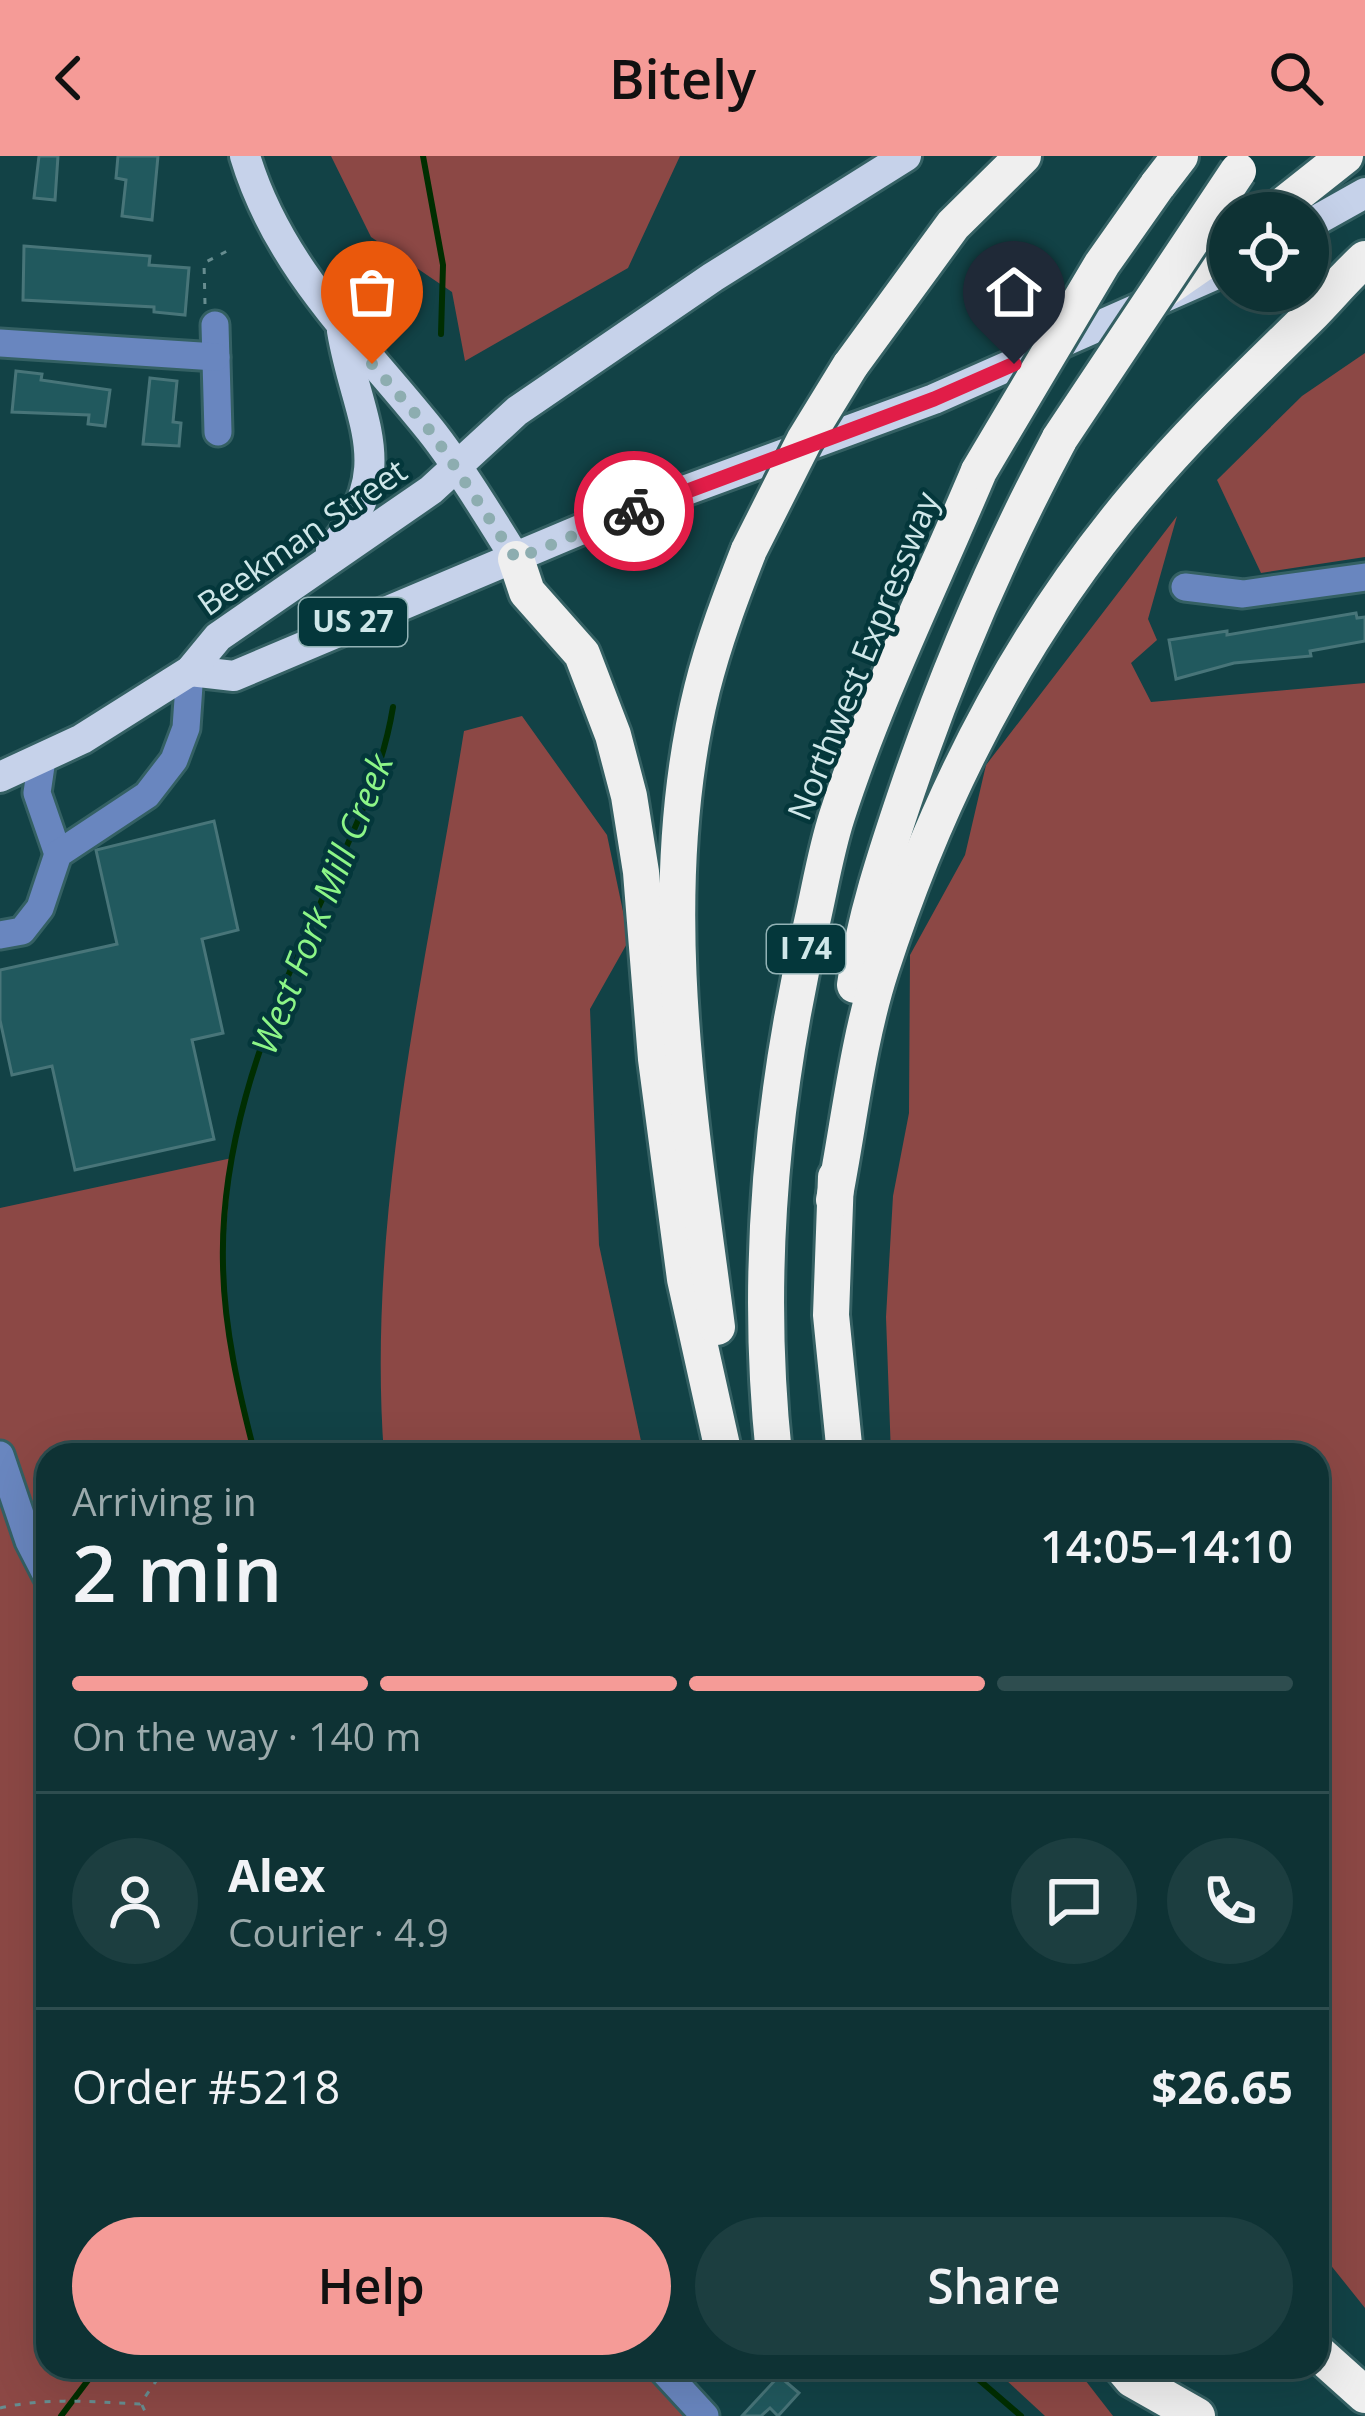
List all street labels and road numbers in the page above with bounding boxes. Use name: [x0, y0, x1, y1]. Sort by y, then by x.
street label: Beekman Street: [188, 448, 415, 625]
street label: Northwest Expressway: [776, 485, 949, 827]
road number: US 27: [299, 598, 407, 646]
road number: I 74: [767, 925, 845, 973]

